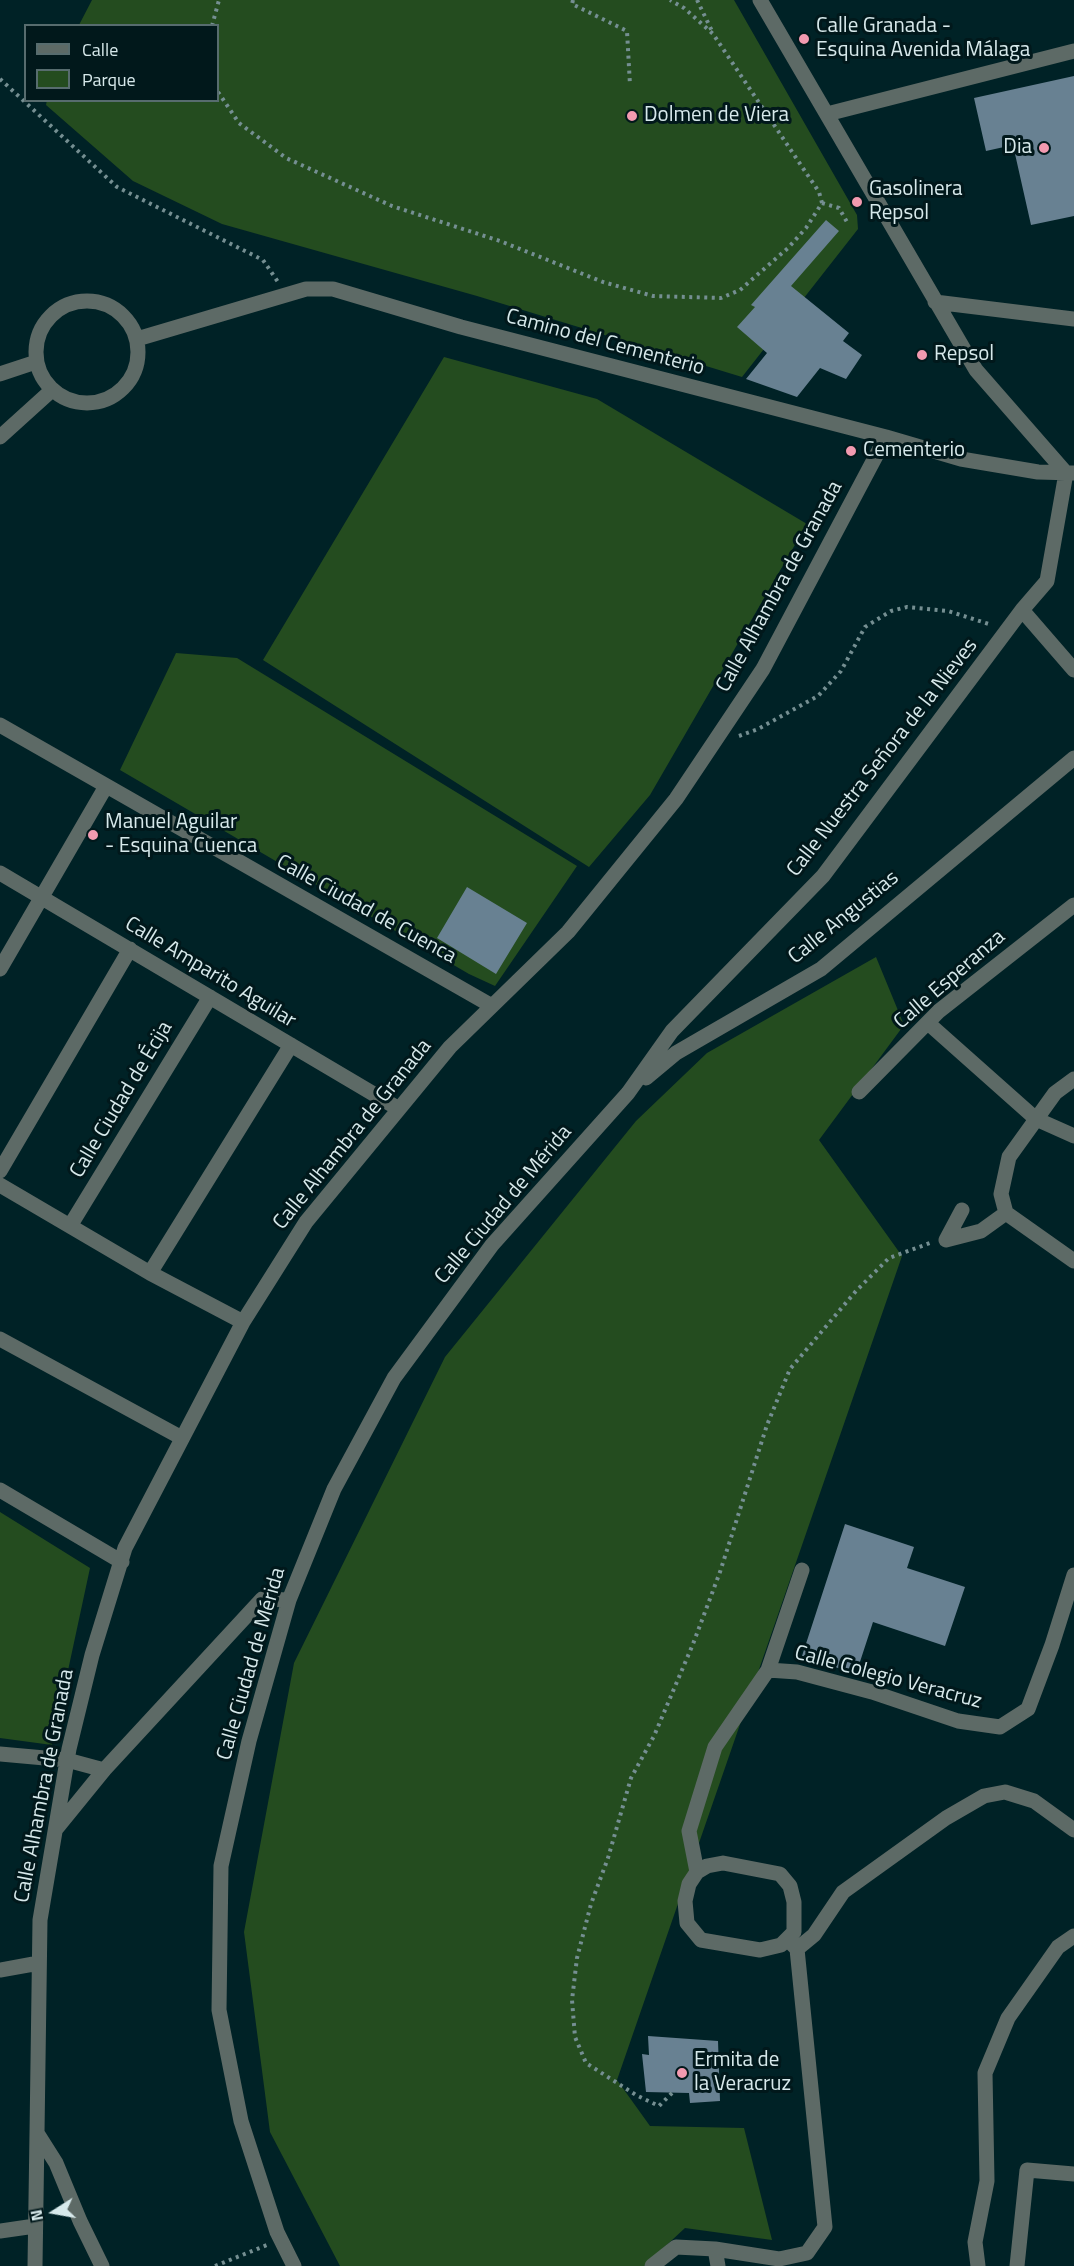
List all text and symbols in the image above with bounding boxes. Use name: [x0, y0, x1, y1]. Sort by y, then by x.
place label: Calle Granada - Esquina Avenida Málaga: [816, 14, 1030, 64]
legend: [24, 24, 219, 102]
marker: Calle Granada - Esquina Avenida Málaga: [797, 32, 811, 46]
text: Calle: [82, 36, 118, 63]
text: Parque: [82, 66, 136, 93]
place label: Dolmen de Viera: [644, 103, 789, 129]
marker: Dolmen de Viera: [625, 109, 639, 123]
place label: Dia: [1003, 135, 1032, 161]
marker: Dia: [1037, 141, 1051, 155]
place label: Gasolinera Repsol: [869, 177, 962, 227]
marker: Gasolinera Repsol: [850, 195, 864, 209]
street label: Camino del Cementerio: [503, 304, 707, 382]
place label: Repsol: [934, 342, 994, 368]
marker: Repsol: [915, 348, 929, 362]
place label: Cementerio: [863, 438, 965, 464]
marker: Cementerio: [844, 444, 858, 458]
street label: Calle Alhambra de Granada: [711, 477, 849, 697]
street label: Calle Nuestra Señora de la Nieves: [782, 634, 984, 882]
place label: Manuel Aguilar - Esquina Cuenca: [105, 810, 257, 860]
marker: Manuel Aguilar - Esquina Cuenca: [86, 828, 100, 842]
street label: Calle Ciudad de Cuenca: [272, 850, 460, 970]
street label: Calle Angustias: [784, 866, 904, 970]
street label: Calle Amparito Aguilar: [120, 912, 300, 1034]
street label: Calle Esperanza: [889, 925, 1011, 1035]
street label: Calle Ciudad de Écija: [65, 1017, 179, 1183]
street label: Calle Alhambra de Granada: [268, 1035, 438, 1235]
street label: Calle Ciudad de Mérida: [430, 1121, 578, 1289]
street label: Calle Ciudad de Mérida: [212, 1565, 292, 1763]
street label: Calle Colegio Veracruz: [792, 1641, 984, 1715]
street label: Calle Alhambra de Granada: [10, 1667, 80, 1905]
place label: Ermita de la Veracruz: [694, 2048, 791, 2098]
marker: Ermita de la Veracruz: [675, 2066, 689, 2080]
north arrow: [24, 2182, 84, 2242]
text: N: [23, 2208, 49, 2223]

